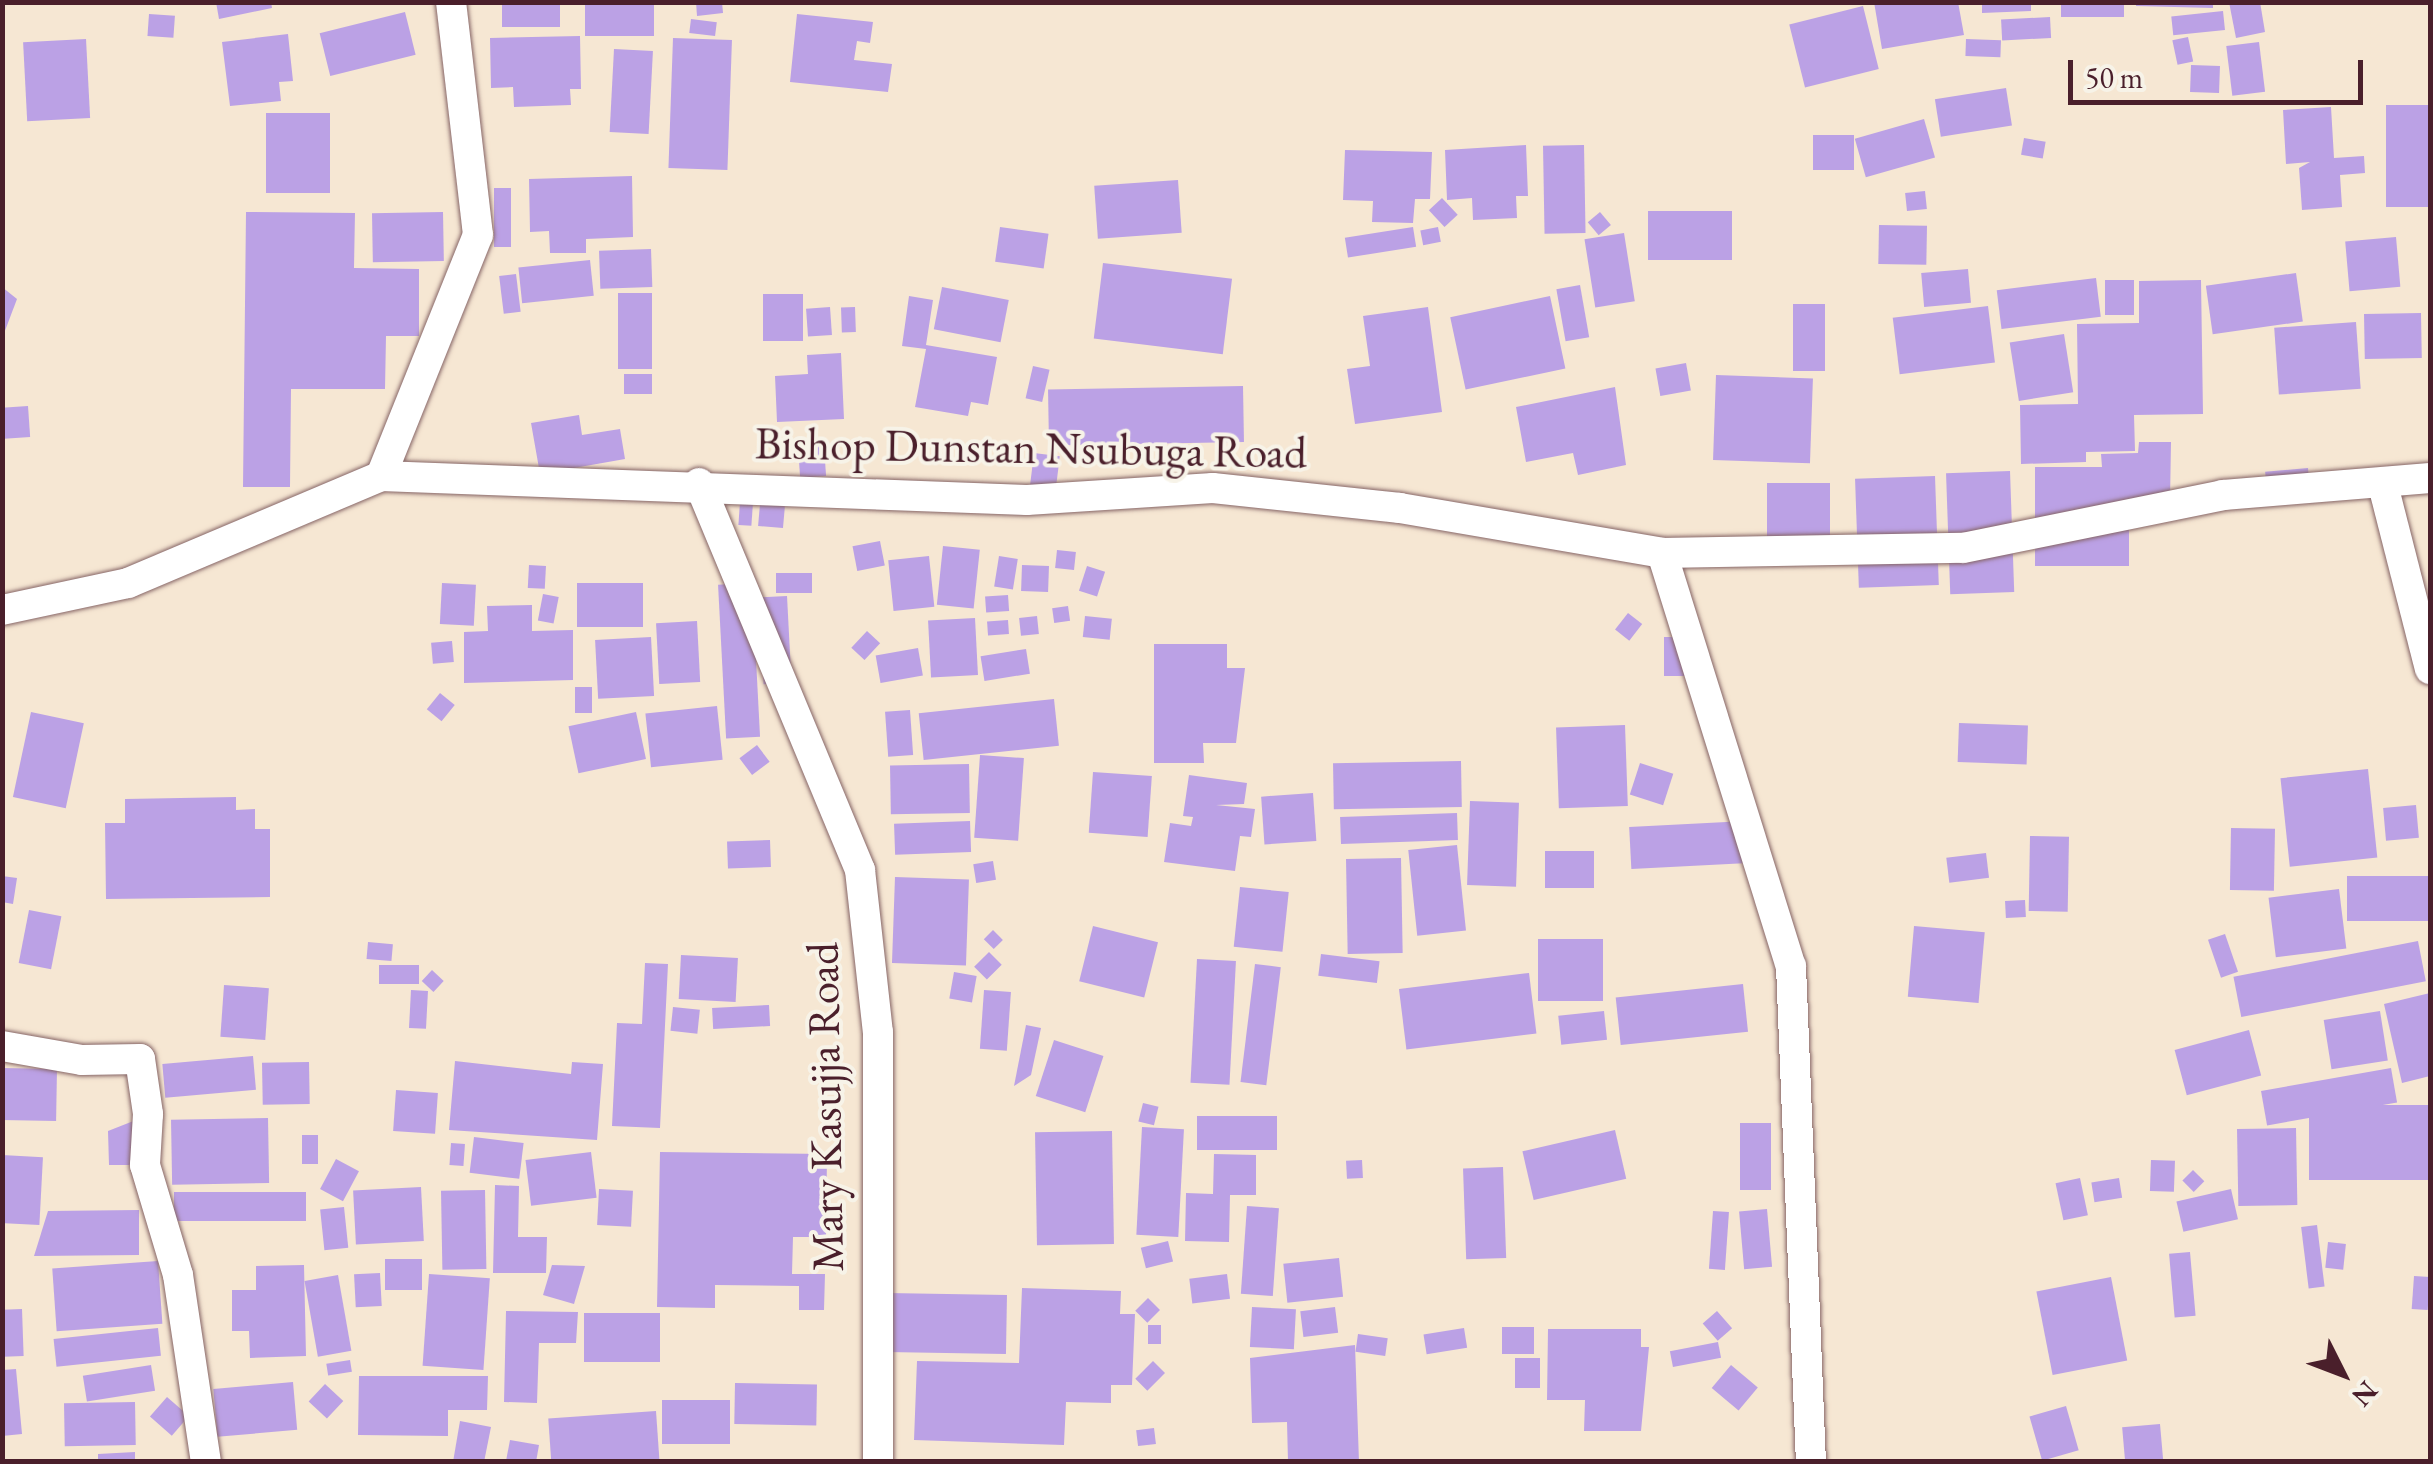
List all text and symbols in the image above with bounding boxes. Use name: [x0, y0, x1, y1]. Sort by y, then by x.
scale bar: [2073, 40, 2368, 102]
text: 50 m: [2085, 58, 2143, 97]
street label: Bishop Dunstan Nsubuga Road: [755, 416, 1307, 480]
street label: Mary Kasujja Road: [795, 942, 855, 1272]
north arrow: [2293, 1324, 2393, 1424]
text: N: [2344, 1374, 2386, 1415]

